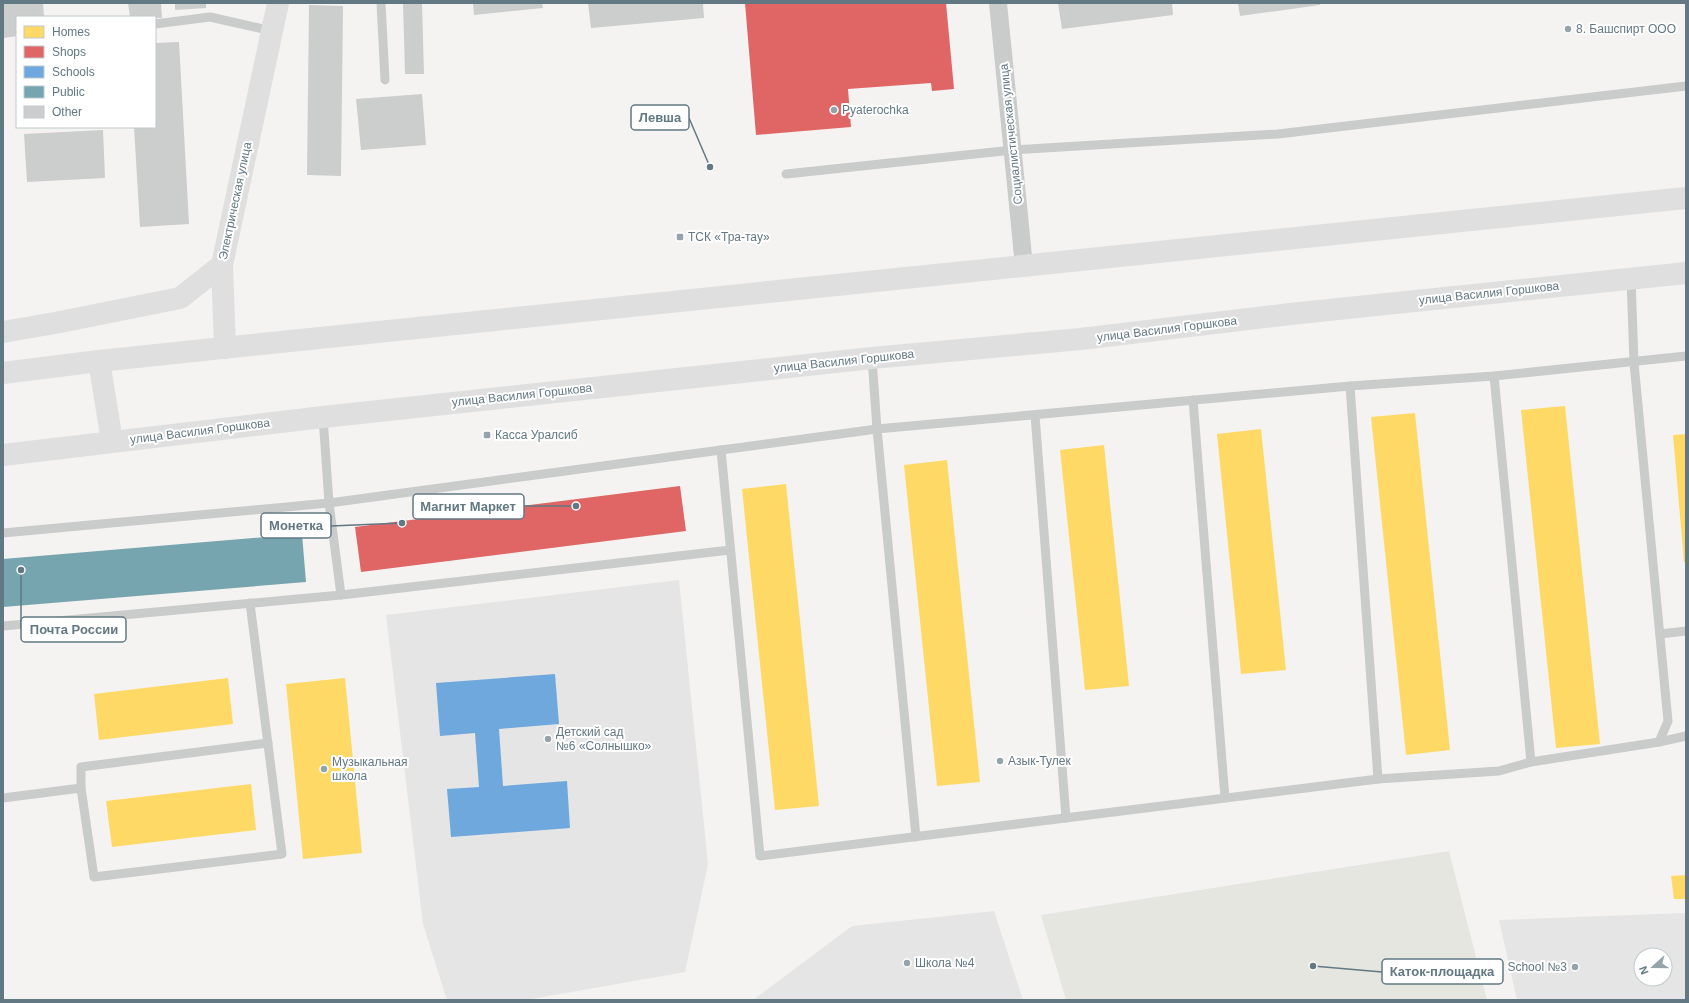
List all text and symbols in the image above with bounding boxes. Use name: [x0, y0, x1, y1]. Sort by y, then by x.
legend: [16, 16, 156, 128]
place label: 8. Башспирт ООО: [1576, 22, 1676, 36]
marker: 8. Башспирт ООО: [1563, 24, 1573, 34]
text: Homes: [52, 25, 90, 39]
text: Shops: [52, 45, 86, 59]
street label: Социалистическая улица: [997, 63, 1025, 205]
text: Schools: [52, 65, 95, 79]
text: Public: [52, 85, 85, 99]
place label: Pyaterochka: [842, 103, 909, 117]
text: Other: [52, 105, 82, 119]
callout: Левша: [631, 105, 689, 130]
marker: Pyaterochka: [829, 105, 839, 115]
text: Левша: [639, 110, 682, 125]
street label: Электрическая улица: [216, 140, 254, 261]
place label: ТСК «Тра-тау»: [688, 230, 770, 244]
marker: ТСК «Тра-тау»: [675, 232, 685, 242]
street label: улица Василия Горшкова: [1418, 279, 1560, 307]
street label: улица Василия Горшкова: [1096, 313, 1238, 345]
street label: улица Василия Горшкова: [773, 347, 915, 375]
street label: улица Василия Горшкова: [451, 381, 593, 409]
street label: улица Василия Горшкова: [129, 415, 271, 447]
place label: Касса Уралсиб: [495, 428, 578, 442]
marker: Касса Уралсиб: [482, 430, 492, 440]
callout: Магнит Маркет: [413, 494, 524, 519]
text: Магнит Маркет: [420, 499, 516, 514]
callout: Монетка: [261, 513, 331, 538]
text: Монетка: [269, 518, 324, 533]
callout: Почта России: [21, 617, 126, 642]
text: Почта России: [30, 622, 118, 637]
place label: Детский сад №6 «Солнышко»: [556, 725, 652, 753]
marker: Детский сад №6 «Солнышко»: [543, 734, 553, 744]
place label: Азык-Тулек: [1008, 754, 1071, 768]
place label: Музыкальная школа: [332, 755, 408, 783]
marker: Азык-Тулек: [995, 756, 1005, 766]
marker: Музыкальная школа: [319, 764, 329, 774]
north arrow: [1633, 947, 1673, 987]
place label: Школа №4: [915, 956, 975, 970]
marker: Школа №4: [902, 958, 912, 968]
callout: Каток-площадка: [1382, 959, 1503, 984]
place label: School №3: [1507, 960, 1567, 974]
marker: School №3: [1570, 962, 1580, 972]
text: Каток-площадка: [1390, 964, 1495, 979]
text: N: [1637, 965, 1651, 976]

